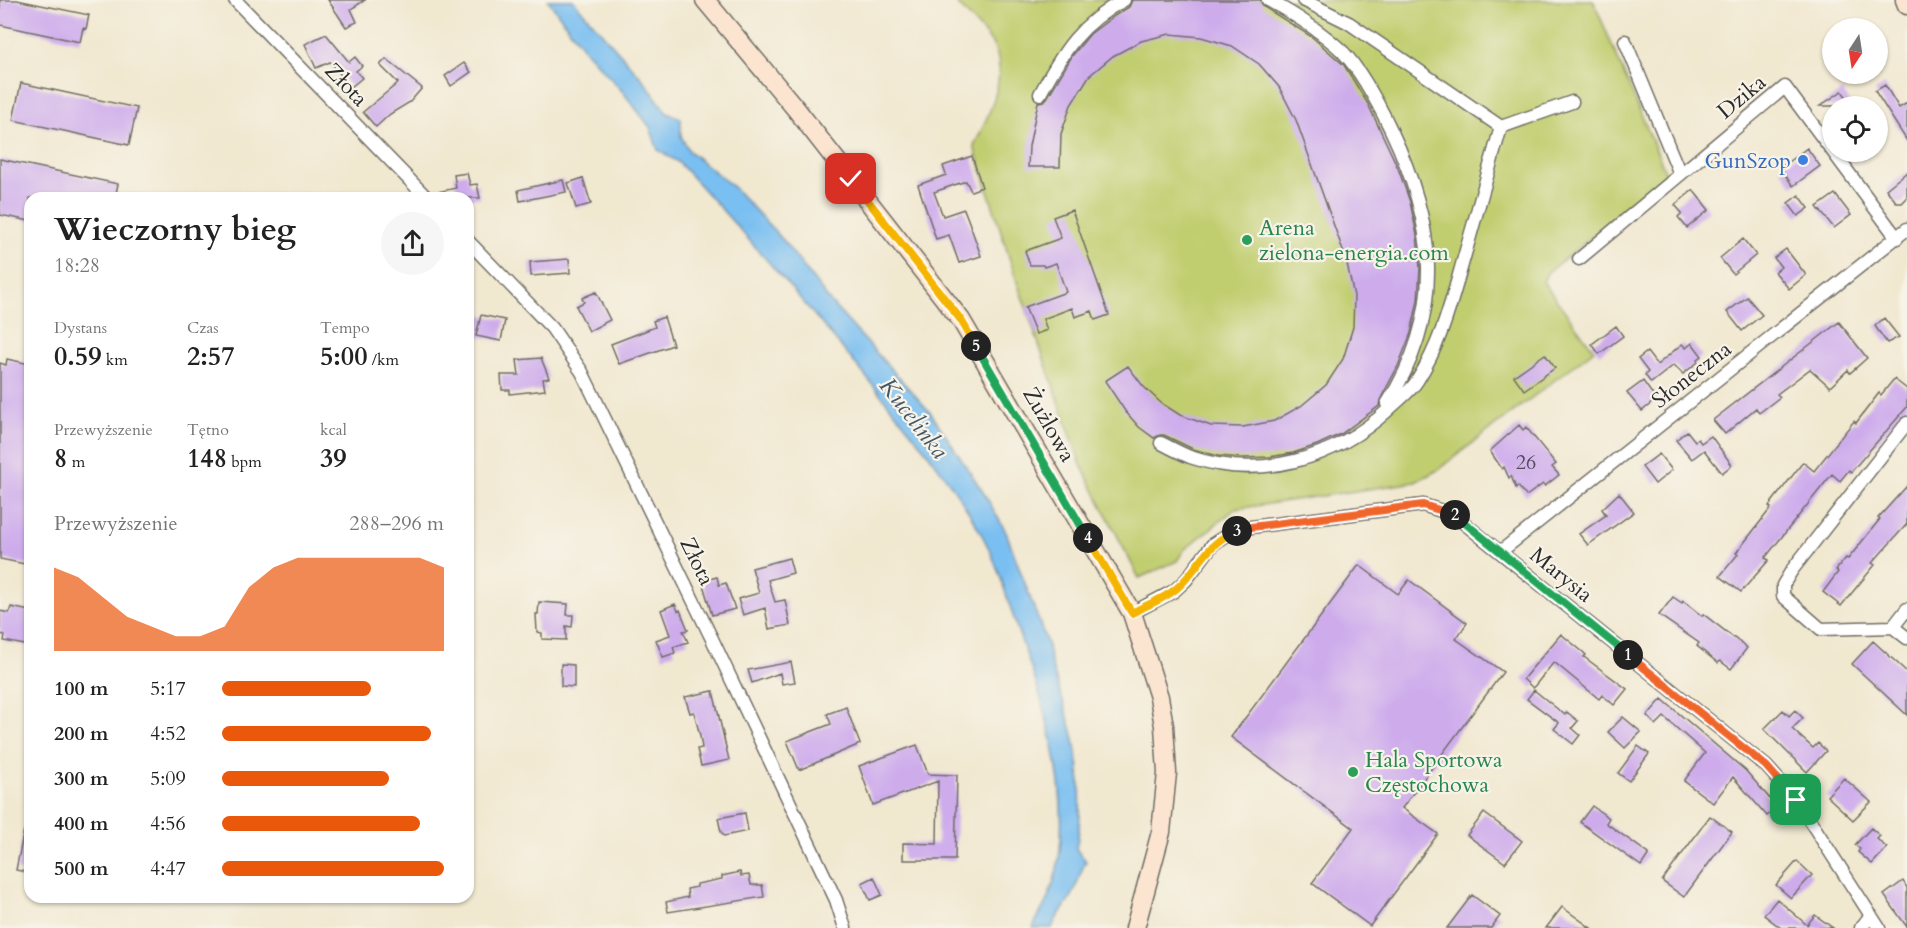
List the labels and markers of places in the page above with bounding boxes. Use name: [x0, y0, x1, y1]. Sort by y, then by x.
place label: GunSzop: [1705, 146, 1791, 176]
pin: [825, 153, 876, 204]
marker: GunSzop: [1796, 153, 1810, 167]
place label: Arena zielona-energia.com: [1259, 213, 1449, 268]
marker: Arena zielona-energia.com: [1240, 233, 1254, 247]
pin: 5: [961, 331, 991, 361]
pin: 2: [1440, 500, 1470, 530]
pin: 3: [1222, 516, 1252, 546]
pin: 4: [1073, 523, 1103, 553]
pin: 1: [1613, 640, 1643, 670]
place label: Hala Sportowa Częstochowa: [1365, 745, 1503, 800]
marker: Hala Sportowa Częstochowa: [1346, 765, 1360, 779]
pin: [1770, 774, 1821, 825]

